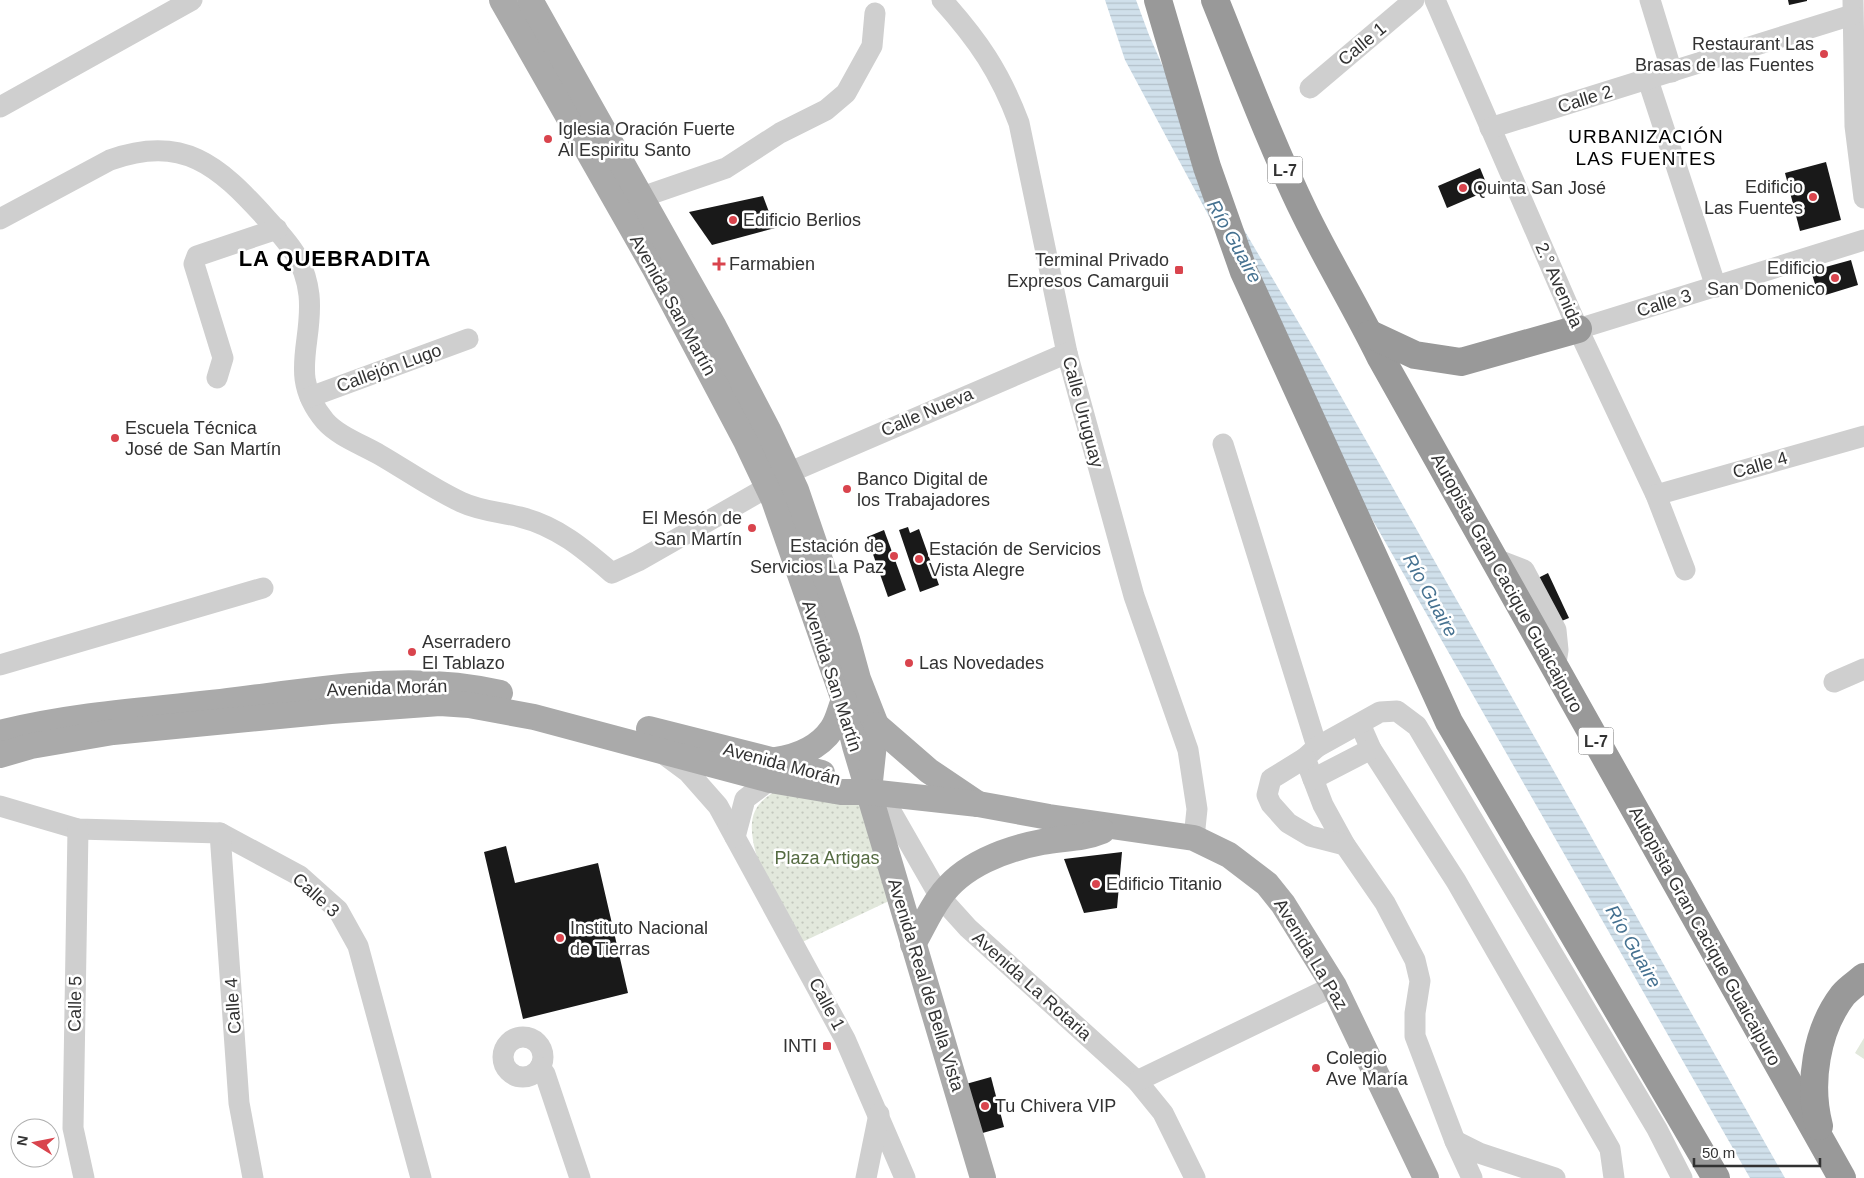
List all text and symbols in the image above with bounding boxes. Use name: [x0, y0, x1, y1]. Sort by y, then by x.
street label: Calle 1: [1334, 18, 1390, 70]
place label: Restaurant Las Brasas de las Fuentes: [1635, 34, 1814, 75]
marker: Restaurant Las Brasas de las Fuentes: [1818, 48, 1830, 60]
street label: Calle 2: [1555, 81, 1615, 117]
place label: Iglesia Oración Fuerte Al Espiritu Santo: [558, 119, 735, 160]
district label: URBANIZACIÓN LAS FUENTES: [1568, 126, 1724, 169]
marker: Iglesia Oración Fuerte Al Espiritu Santo: [542, 133, 554, 145]
road number: L-7: [1268, 156, 1302, 184]
place label: Edificio Las Fuentes: [1704, 177, 1803, 218]
place label: Quinta San José: [1473, 178, 1606, 198]
marker: Quinta San José: [1457, 182, 1469, 194]
marker: Edificio Las Fuentes: [1807, 191, 1819, 203]
water label: Río Guaire: [1203, 196, 1266, 287]
place label: Edificio Berlios: [743, 210, 861, 230]
marker: Edificio Berlios: [727, 214, 739, 226]
street label: Avenida San Martín: [626, 231, 720, 379]
street label: 2.° Avenida: [1531, 239, 1587, 332]
district label: LA QUEBRADITA: [239, 246, 431, 271]
place label: Terminal Privado Expresos Camarguii: [1007, 250, 1169, 291]
place label: Farmabien: [729, 254, 815, 274]
marker: Farmabien: [713, 258, 725, 270]
place label: Edificio San Domenico: [1707, 258, 1825, 299]
marker: Terminal Privado Expresos Camarguii: [1173, 264, 1185, 276]
marker: Edificio San Domenico: [1829, 272, 1841, 284]
street label: Calle 3: [1634, 285, 1694, 321]
street label: Callejón Lugo: [334, 340, 444, 396]
street label: Calle Uruguay: [1059, 354, 1107, 470]
street label: Calle Nueva: [878, 383, 977, 440]
place label: Escuela Técnica José de San Martín: [125, 418, 281, 459]
marker: Escuela Técnica José de San Martín: [109, 432, 121, 444]
street label: Calle 4: [1730, 448, 1790, 482]
street label: Autopista Gran Cacique Guaicaipuro: [1427, 450, 1587, 716]
place label: Banco Digital de los Trabajadores: [857, 469, 990, 510]
marker: Banco Digital de los Trabajadores: [841, 483, 853, 495]
place label: El Mesón de San Martín: [642, 508, 742, 549]
marker: El Mesón de San Martín: [746, 522, 758, 534]
place label: Estación de Servicios La Paz: [750, 536, 884, 577]
place label: Estación de Servicios Vista Alegre: [929, 539, 1101, 580]
marker: Estación de Servicios La Paz: [888, 550, 900, 562]
water label: Río Guaire: [1399, 550, 1462, 641]
marker: Estación de Servicios Vista Alegre: [913, 553, 925, 565]
street label: Avenida San Martín: [798, 598, 866, 754]
place label: Aserradero El Tablazo: [422, 632, 511, 673]
marker: Aserradero El Tablazo: [406, 646, 418, 658]
place label: Las Novedades: [919, 653, 1044, 673]
marker: Las Novedades: [903, 657, 915, 669]
street label: Avenida Morán: [326, 676, 448, 700]
road number: L-7: [1578, 728, 1614, 754]
street label: Avenida Morán: [721, 739, 843, 789]
street label: Autopista Gran Cacique Guaicaipuro: [1625, 803, 1785, 1069]
park label: Plaza Artigas: [774, 848, 880, 868]
street label: Calle 3: [288, 869, 344, 921]
place label: Edificio Titanio: [1106, 874, 1222, 894]
street label: Avenida Real de Bella Vista: [884, 876, 968, 1095]
marker: Edificio Titanio: [1090, 878, 1102, 890]
street label: Avenida La Paz: [1270, 895, 1352, 1013]
water label: Río Guaire: [1602, 901, 1666, 991]
place label: Instituto Nacional de Tierras: [570, 918, 708, 959]
street label: Avenida La Rotaria: [969, 927, 1096, 1045]
marker: Instituto Nacional de Tierras: [554, 932, 566, 944]
street label: Calle 1: [805, 975, 849, 1033]
street label: Calle 5: [65, 976, 85, 1032]
street label: Calle 4: [221, 977, 245, 1035]
place label: INTI: [783, 1036, 817, 1056]
marker: INTI: [821, 1040, 833, 1052]
place label: Colegio Ave María: [1326, 1048, 1409, 1089]
marker: Colegio Ave María: [1310, 1062, 1322, 1074]
place label: Tu Chivera VIP: [995, 1096, 1116, 1116]
marker: Tu Chivera VIP: [979, 1100, 991, 1112]
north arrow: [10, 1118, 60, 1168]
text: N: [13, 1134, 31, 1147]
scale bar: [1694, 1136, 1820, 1168]
text: 50 m: [1702, 1144, 1735, 1161]

